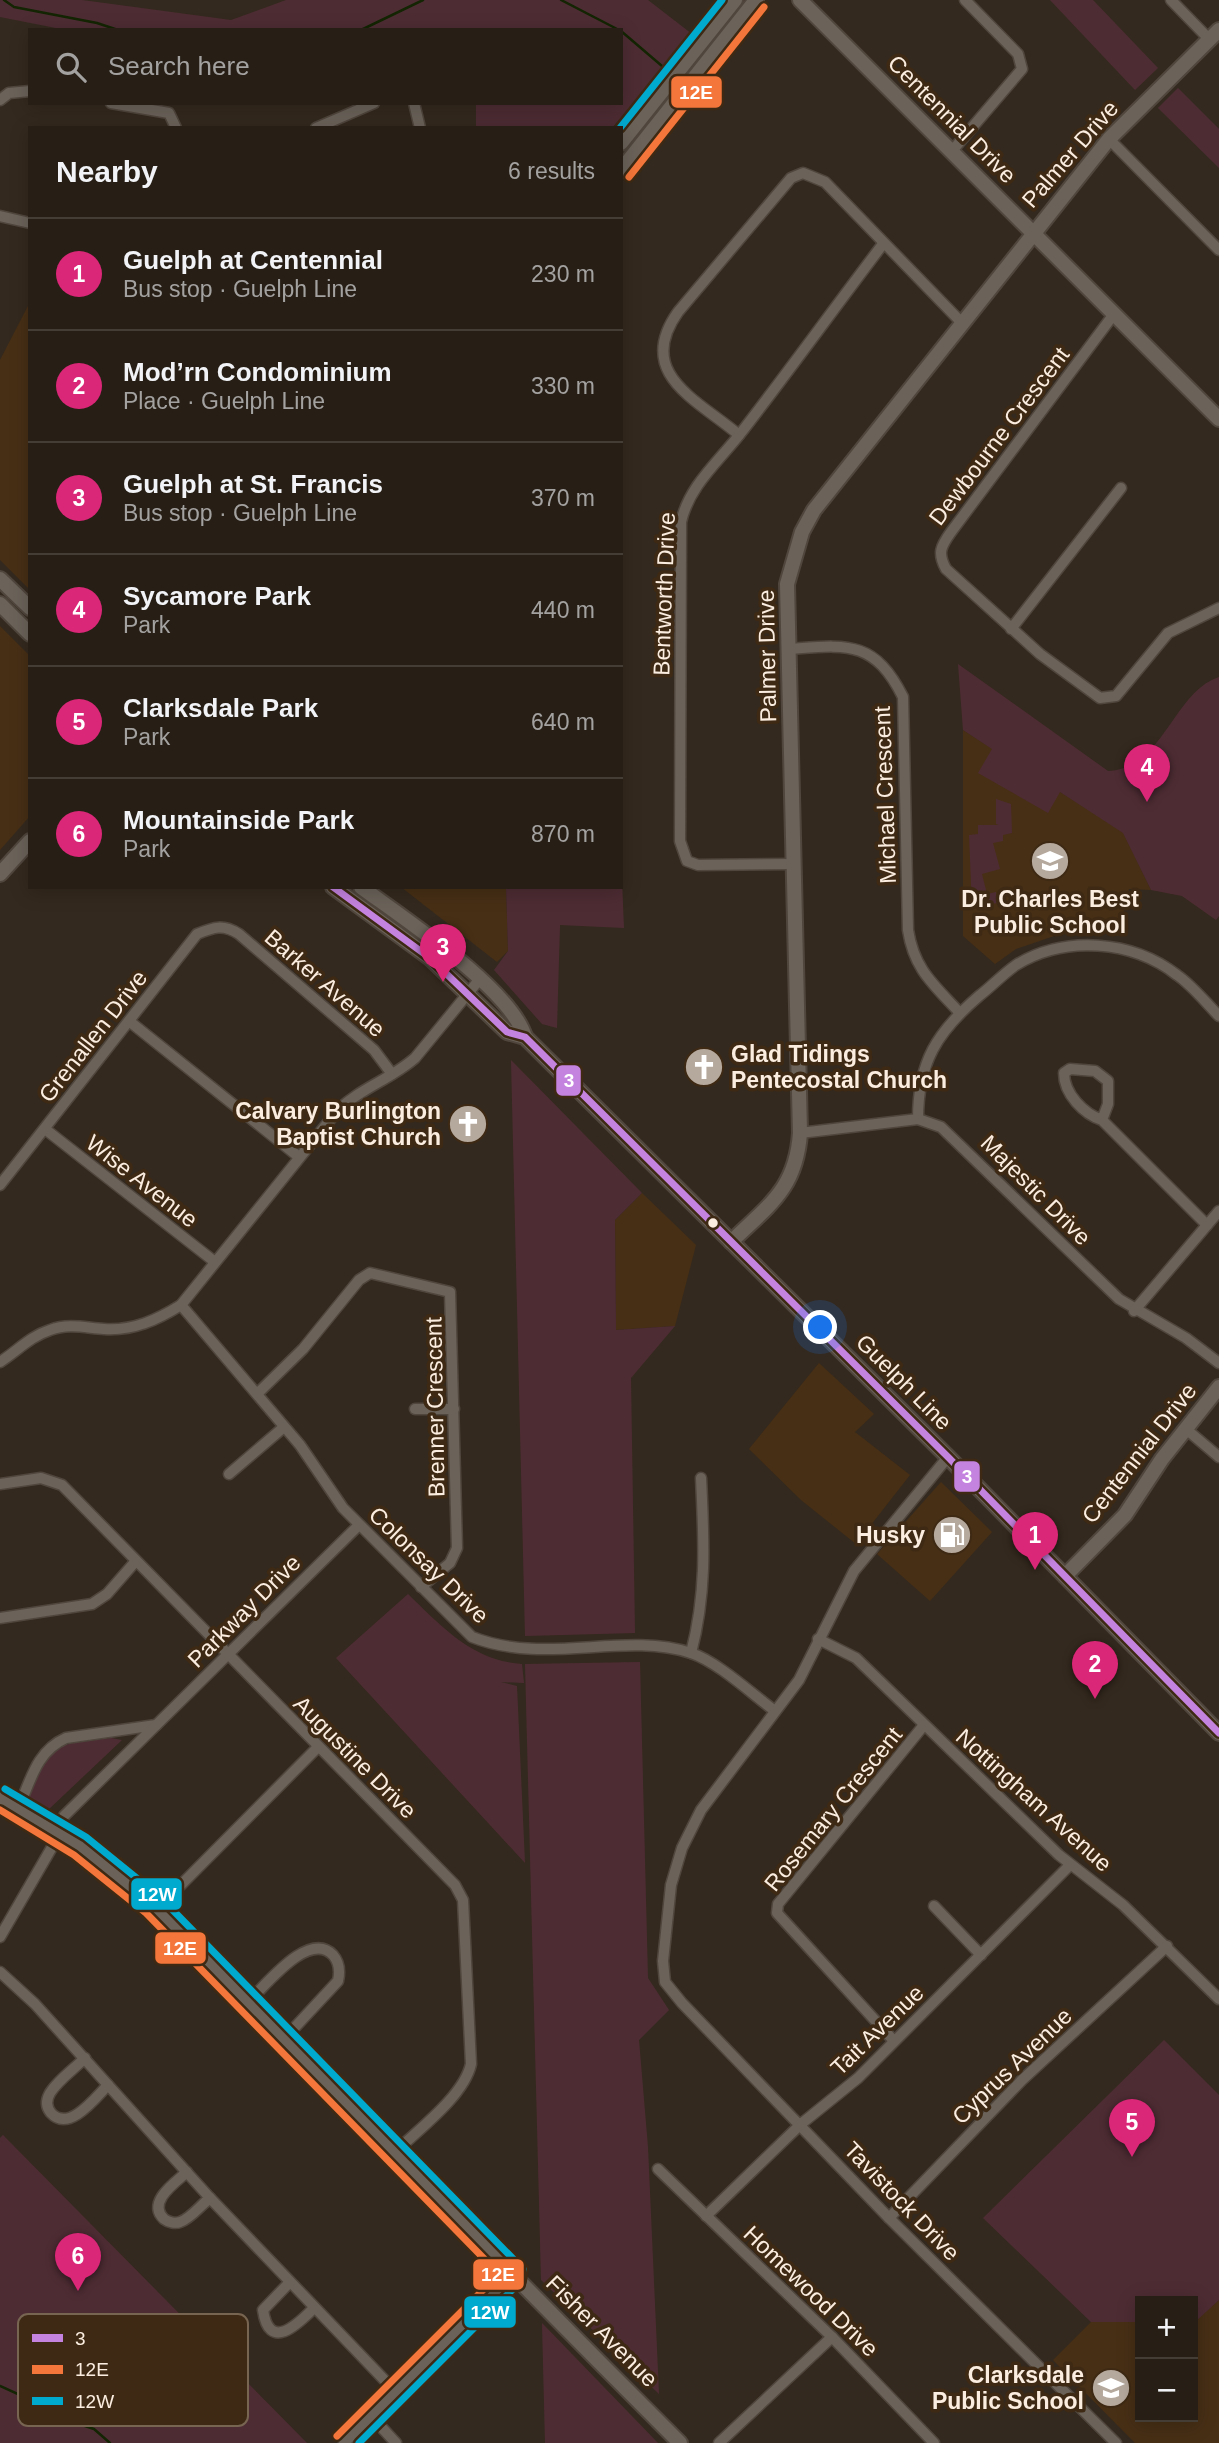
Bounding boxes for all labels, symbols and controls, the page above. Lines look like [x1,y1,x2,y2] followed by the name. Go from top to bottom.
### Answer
[28,28,623,105] search box
[52,48,90,86] icon: search
[883,50,1021,188] street label: Centennial Drive
[108,51,250,81] text: Search here
[670,75,723,109] line badge: 12E
[679,82,713,103] text: 12E
[1017,95,1123,213] street label: Palmer Drive
[56,155,158,188] text: Nearby
[508,158,595,184] text: 6 results
[123,245,383,275] text: Guelph at Centennial
[73,261,85,287] text: 1
[531,261,595,287] text: 230 m
[123,276,357,302] text: Bus stop · Guelph Line
[924,341,1075,530] street label: Dewbourne Crescent
[123,357,392,387] text: Mod’rn Condominium
[73,373,85,399] text: 2
[531,373,595,399] text: 330 m
[123,388,325,414] text: Place · Guelph Line
[123,469,383,499] text: Guelph at St. Francis
[73,485,85,511] text: 3
[531,485,595,511] text: 370 m
[123,500,357,526] text: Bus stop · Guelph Line
[648,512,680,676] street label: Bentworth Drive
[123,581,311,611] text: Sycamore Park
[753,589,781,723] street label: Palmer Drive
[73,597,85,623] text: 4
[531,597,595,623] text: 440 m
[123,612,170,638] text: Park
[123,693,318,723] text: Clarksdale Park
[869,705,901,884] street label: Michael Crescent
[73,709,85,735] text: 5
[531,709,595,735] text: 640 m
[123,724,170,750] text: Park
[1124,744,1170,802] pin: 4
[123,805,354,835] text: Mountainside Park
[73,821,85,847] text: 6
[531,821,595,847] text: 870 m
[123,836,170,862] text: Park
[1029,840,1071,882] school or university icon: Dr. Charles Best Public School
[961,886,1139,938] place label: Dr. Charles Best Public School
[260,924,390,1042] street label: Barker Avenue
[420,924,466,982] pin: 3
[34,965,152,1107] street label: Grenallen Drive
[731,1041,947,1093] place label: Glad Tidings Pentecostal Church
[683,1046,725,1088] church icon: Glad Tidings Pentecostal Church
[555,1064,582,1097] line badge: 3
[564,1070,574,1091] text: 3
[235,1098,441,1150] place label: Calvary Burlington Baptist Church
[447,1103,489,1145] church icon: Calvary Burlington Baptist Church
[81,1130,203,1232] street label: Wise Avenue
[976,1130,1096,1250] street label: Majestic Drive
[706,1216,720,1230] unlabelled marker
[803,1310,837,1344] your location
[420,1316,450,1497] street label: Brenner Crescent
[851,1329,957,1435] street label: Guelph Line
[1076,1378,1202,1528] street label: Centennial Drive
[953,1460,981,1493] line badge: 3
[962,1466,972,1487] text: 3
[364,1501,494,1629] street label: Colonsay Drive
[1012,1512,1058,1570] pin: 1
[931,1514,973,1556] fuel station icon: Husky
[856,1522,925,1548] place label: Husky
[182,1549,306,1673] street label: Parkway Drive
[1072,1641,1118,1699] pin: 2
[288,1690,422,1824] street label: Augustine Drive
[759,1721,907,1896] street label: Rosemary Crescent
[951,1723,1117,1877] street label: Nottingham Avenue
[130,1877,183,1911] line badge: 12W
[137,1884,177,1905] text: 12W
[154,1931,207,1965] line badge: 12E
[163,1938,197,1959] text: 12E
[825,1979,929,2081] street label: Tait Avenue
[947,2003,1077,2129] street label: Cyprus Avenue
[1109,2099,1155,2157] pin: 5
[839,2136,965,2266] street label: Tavistock Drive
[739,2220,883,2362] street label: Homewood Drive
[55,2233,101,2291] pin: 6
[472,2258,525,2291] line badge: 12E
[481,2264,515,2285] text: 12E
[541,2270,663,2392] street label: Fisher Avenue
[463,2295,517,2329] line badge: 12W
[1135,2296,1198,2422] map controls
[1135,2296,1198,2359] button: +
[470,2302,510,2323] text: 12W
[18,2314,248,2426] legend
[75,2328,86,2349] text: 3
[75,2359,109,2380] text: 12E
[1135,2359,1198,2422] button: −
[932,2362,1084,2414] place label: Clarksdale Public School
[1090,2367,1132,2409] school or university icon: Clarksdale Public School
[75,2391,114,2412] text: 12W

